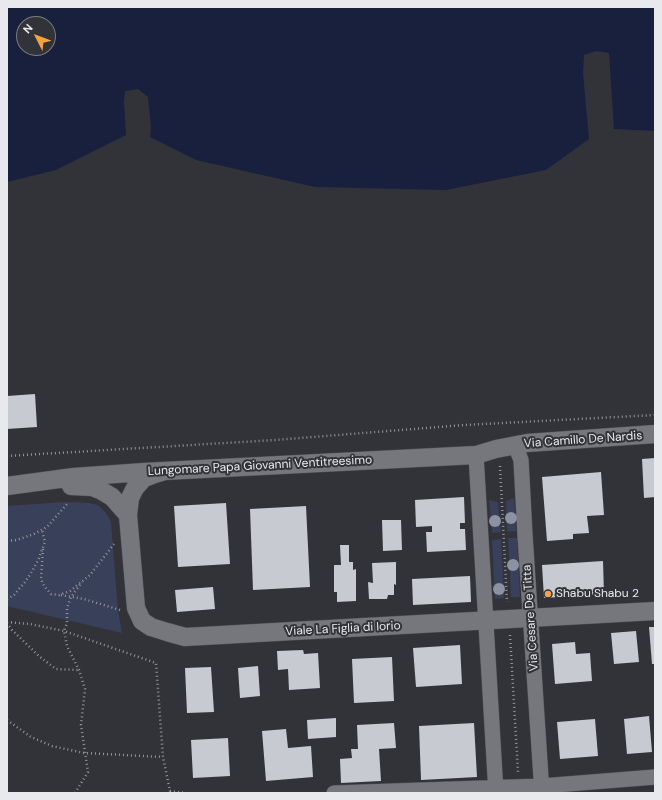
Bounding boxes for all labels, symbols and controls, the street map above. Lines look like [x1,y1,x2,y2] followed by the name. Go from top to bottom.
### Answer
[16,16,56,56] north arrow
[20,21,36,36] text: N
[523,429,643,451] street label: Via Camillo De Nardis
[148,453,372,479] street label: Lungomare Papa Giovanni Ventitreesimo
[520,564,542,672] street label: Via Cesare De Titta
[556,587,639,601] place label: Shabu Shabu 2
[543,589,553,599] marker: Shabu Shabu 2
[285,619,401,639] street label: Viale La Figlia di Iorio

